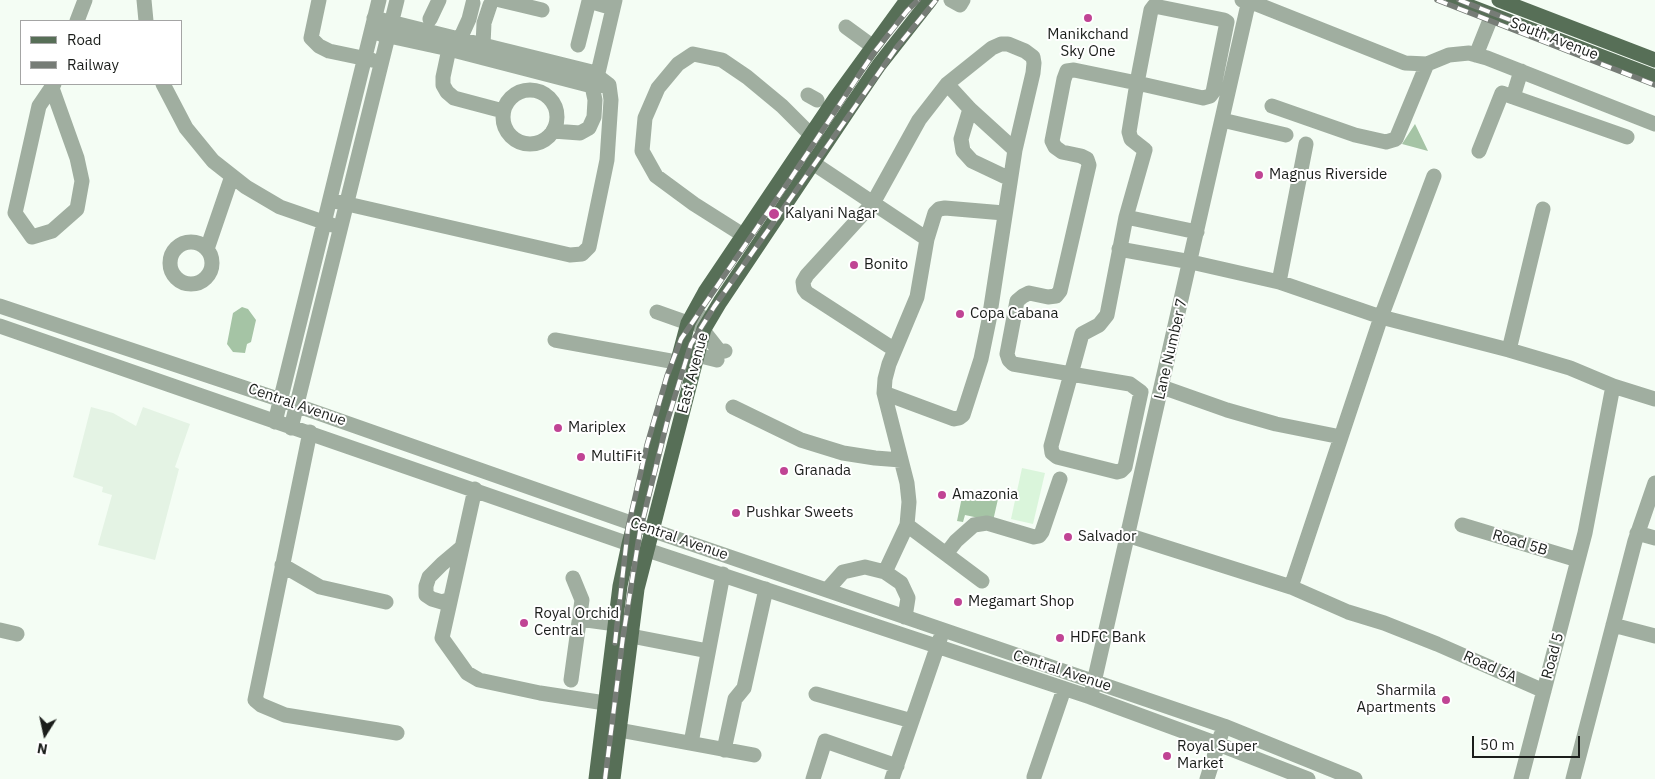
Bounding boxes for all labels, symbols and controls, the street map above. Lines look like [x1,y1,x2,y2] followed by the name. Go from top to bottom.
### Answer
[1082,12,1094,24] marker: Manikchand Sky One
[1507,14,1601,64] street label: South Avenue
[20,20,182,85] legend
[1047,26,1129,61] place label: Manikchand Sky One
[67,30,102,49] text: Road
[67,55,119,74] text: Railway
[1269,166,1387,184] place label: Magnus Riverside
[1253,169,1265,181] marker: Magnus Riverside
[785,205,877,223] place label: Kalyani Nagar
[767,207,781,221] marker: Kalyani Nagar
[864,256,908,274] place label: Bonito
[848,259,860,271] marker: Bonito
[1151,297,1191,401] street label: Lane Number 7
[970,305,1059,323] place label: Copa Cabana
[954,308,966,320] marker: Copa Cabana
[674,331,712,415] street label: East Avenue
[246,380,348,430] street label: Central Avenue
[568,419,626,437] place label: Mariplex
[552,422,564,434] marker: Mariplex
[591,448,642,466] place label: MultiFit
[575,451,587,463] marker: MultiFit
[794,462,851,480] place label: Granada
[778,465,790,477] marker: Granada
[952,486,1018,504] place label: Amazonia
[936,489,948,501] marker: Amazonia
[746,504,854,522] place label: Pushkar Sweets
[730,507,742,519] marker: Pushkar Sweets
[628,514,730,564] street label: Central Avenue
[1490,526,1550,560] street label: Road 5B
[1078,528,1137,546] place label: Salvador
[1062,531,1074,543] marker: Salvador
[968,593,1074,611] place label: Megamart Shop
[952,596,964,608] marker: Megamart Shop
[534,605,619,640] place label: Royal Orchid Central
[518,617,530,629] marker: Royal Orchid Central
[1070,629,1146,647] place label: HDFC Bank
[1538,631,1568,681] street label: Road 5
[1054,632,1066,644] marker: HDFC Bank
[1010,647,1114,695] street label: Central Avenue
[1460,647,1520,687] street label: Road 5A
[1356,682,1436,717] place label: Sharmila Apartments
[1440,694,1452,706] marker: Sharmila Apartments
[20,709,70,759] north arrow
[1475,726,1582,758] scale bar
[1480,735,1515,754] text: 50 m
[1177,738,1257,773] place label: Royal Super Market
[36,739,49,759] text: N
[1161,750,1173,762] marker: Royal Super Market

